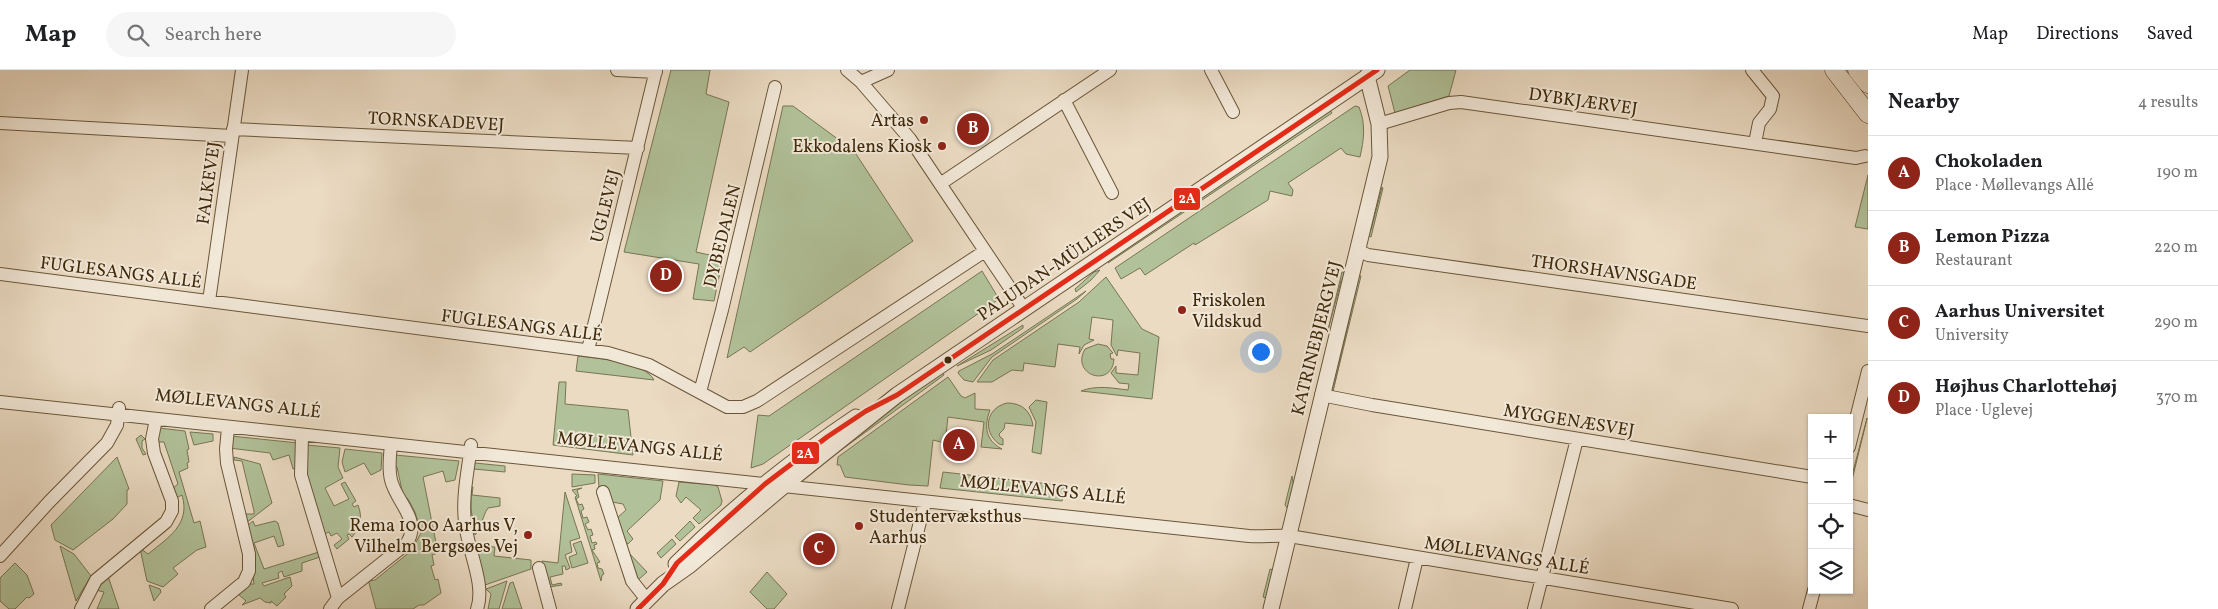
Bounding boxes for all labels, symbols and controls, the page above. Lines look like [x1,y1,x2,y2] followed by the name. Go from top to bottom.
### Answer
[106,12,456,57] search box
[25,18,76,52] text: Map
[124,21,152,49] icon: search
[164,22,262,48] text: Search here
[1972,22,2008,47] text: Map
[2036,22,2119,47] text: Directions
[2147,22,2193,47] text: Saved
[1527,82,1639,123] street label: DYBKJÆRVEJ
[1888,88,1959,117] text: Nearby
[2138,92,2198,114] text: 4 results
[367,106,505,139] street label: TORNSKADEVEJ
[871,109,914,134] place label: Artas
[957,110,989,148] pin: B
[918,114,930,126] marker: Artas
[792,135,932,160] place label: Ekkodalens Kiosk
[191,140,228,226] street label: FALKEVEJ
[936,140,948,152] marker: Ekkodalens Kiosk
[1935,149,2043,175] text: Chokoladen
[1898,162,1910,184] text: A
[2156,162,2198,184] text: 190 m
[585,167,628,246] street label: UGLEVEJ
[1935,175,2094,197] text: Place · Møllevangs Allé
[699,182,748,291] street label: DYBEDALEN
[1173,187,1201,211] line badge: 2A
[1178,190,1196,209] text: 2A
[973,193,1157,328] street label: PALUDAN-MÜLLERS VEJ
[1935,224,2050,250] text: Lemon Pizza
[1899,237,1909,259] text: B
[2154,237,2198,259] text: 220 m
[1529,249,1699,298] street label: THORSHAVNSGADE
[1935,250,2013,272] text: Restaurant
[39,251,203,296] street label: FUGLESANGS ALLÉ
[650,257,682,295] pin: D
[1286,258,1349,418] street label: KATRINEBJERGVEJ
[1192,289,1266,335] place label: Friskolen Vildskud
[1935,299,2105,325] text: Aarhus Universitet
[440,304,604,349] street label: FUGLESANGS ALLÉ
[1176,304,1188,316] marker: Friskolen Vildskud
[1899,312,1909,334] text: C
[2154,312,2198,334] text: 290 m
[1935,325,2009,347] text: University
[1248,339,1274,365] your location
[943,355,953,365] unlabelled marker
[1935,374,2117,400] text: Højhus Charlottehøj
[154,383,322,426] street label: MØLLEVANGS ALLÉ
[1898,387,1910,409] text: D
[2156,387,2198,409] text: 370 m
[1502,399,1636,444] street label: MYGGENÆSVEJ
[1935,400,2033,422] text: Place · Uglevej
[1808,414,1853,594] map controls
[1808,414,1853,459] button: +
[556,426,724,469] street label: MØLLEVANGS ALLÉ
[943,426,975,464] pin: A
[791,441,820,465] line badge: 2A
[796,445,814,464] text: 2A
[1808,459,1853,504] button: −
[959,469,1127,512] street label: MØLLEVANGS ALLÉ
[1808,504,1853,549] button: locate
[869,505,1022,551] place label: Studentervæksthus Aarhus
[350,514,518,560] place label: Rema 1000 Aarhus V, Vilhelm Bergsøes Vej
[853,520,865,532] marker: Studentervæksthus Aarhus
[522,529,534,541] marker: Rema 1000 Aarhus V, Vilhelm Bergsøes Vej
[803,530,835,568] pin: C
[1422,531,1591,582] street label: MØLLEVANGS ALLÉ
[1808,549,1853,594] button: layers

